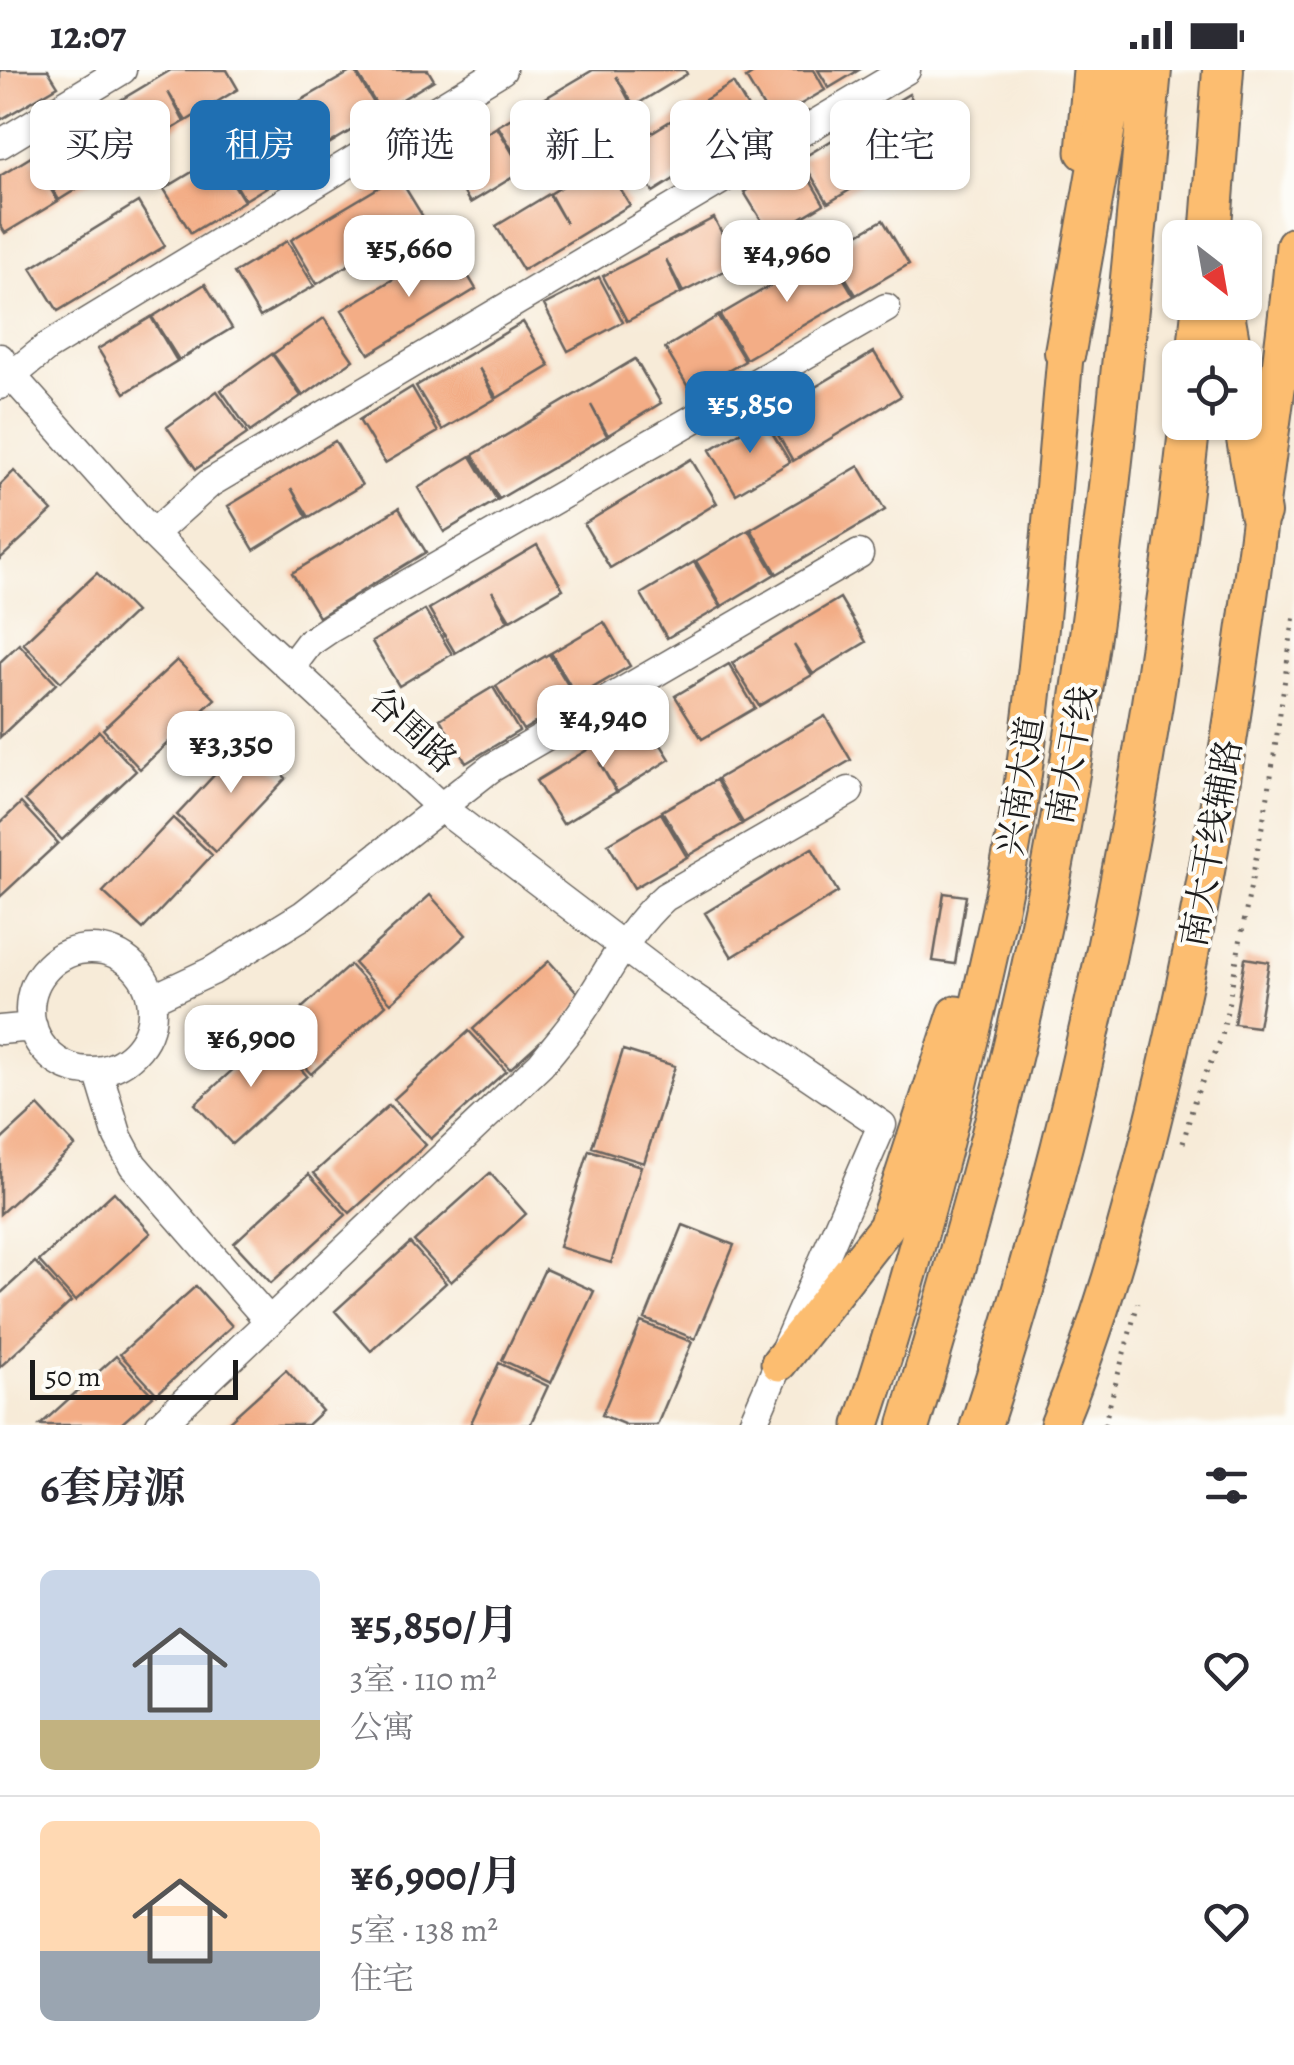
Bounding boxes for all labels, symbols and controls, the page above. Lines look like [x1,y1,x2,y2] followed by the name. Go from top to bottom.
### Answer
[50,9,126,61] text: 12:07
[30,100,170,190] chip: 买房
[190,100,330,190] chip: 租房
[350,100,490,190] chip: 筛选
[510,100,650,190] chip: 新上
[670,100,810,190] chip: 公寓
[830,100,970,190] chip: 住宅
[328,215,490,300] pin: ¥5,660
[706,220,868,305] pin: ¥4,960
[1162,220,1262,320] north arrow
[1162,220,1262,440] map controls
[366,225,452,269] text: ¥5,660
[743,230,831,274] text: ¥4,960
[1162,340,1262,440] button: locate
[669,371,831,456] pin: ¥5,850
[707,381,793,425] text: ¥5,850
[358,677,468,783] street label: 谷围路
[1035,682,1107,828] street label: 南大干线
[522,685,684,770] pin: ¥4,940
[559,695,647,739] text: ¥4,940
[150,711,312,796] pin: ¥3,350
[985,713,1055,859] street label: 兴南大道
[189,721,273,765] text: ¥3,350
[1169,735,1253,951] street label: 南大干线辅路
[170,1005,332,1090] pin: ¥6,900
[207,1015,295,1059] text: ¥6,900
[30,1355,238,1400] scale bar
[45,1358,101,1396] text: 50 m
[1199,1458,1254,1513] icon: filters
[40,1459,186,1516] text: 6套房源
[350,1596,518,1653] text: ¥5,850/月
[120,1610,240,1730] icon: home
[1199,1643,1254,1698] icon: heart
[350,1657,497,1701] text: 3室 · 110 m²
[350,1705,414,1749] text: 公寓
[350,1847,523,1904] text: ¥6,900/月
[120,1861,240,1981] icon: home
[1199,1894,1254,1949] icon: heart
[350,1908,498,1952] text: 5室 · 138 m²
[350,1956,414,2000] text: 住宅

